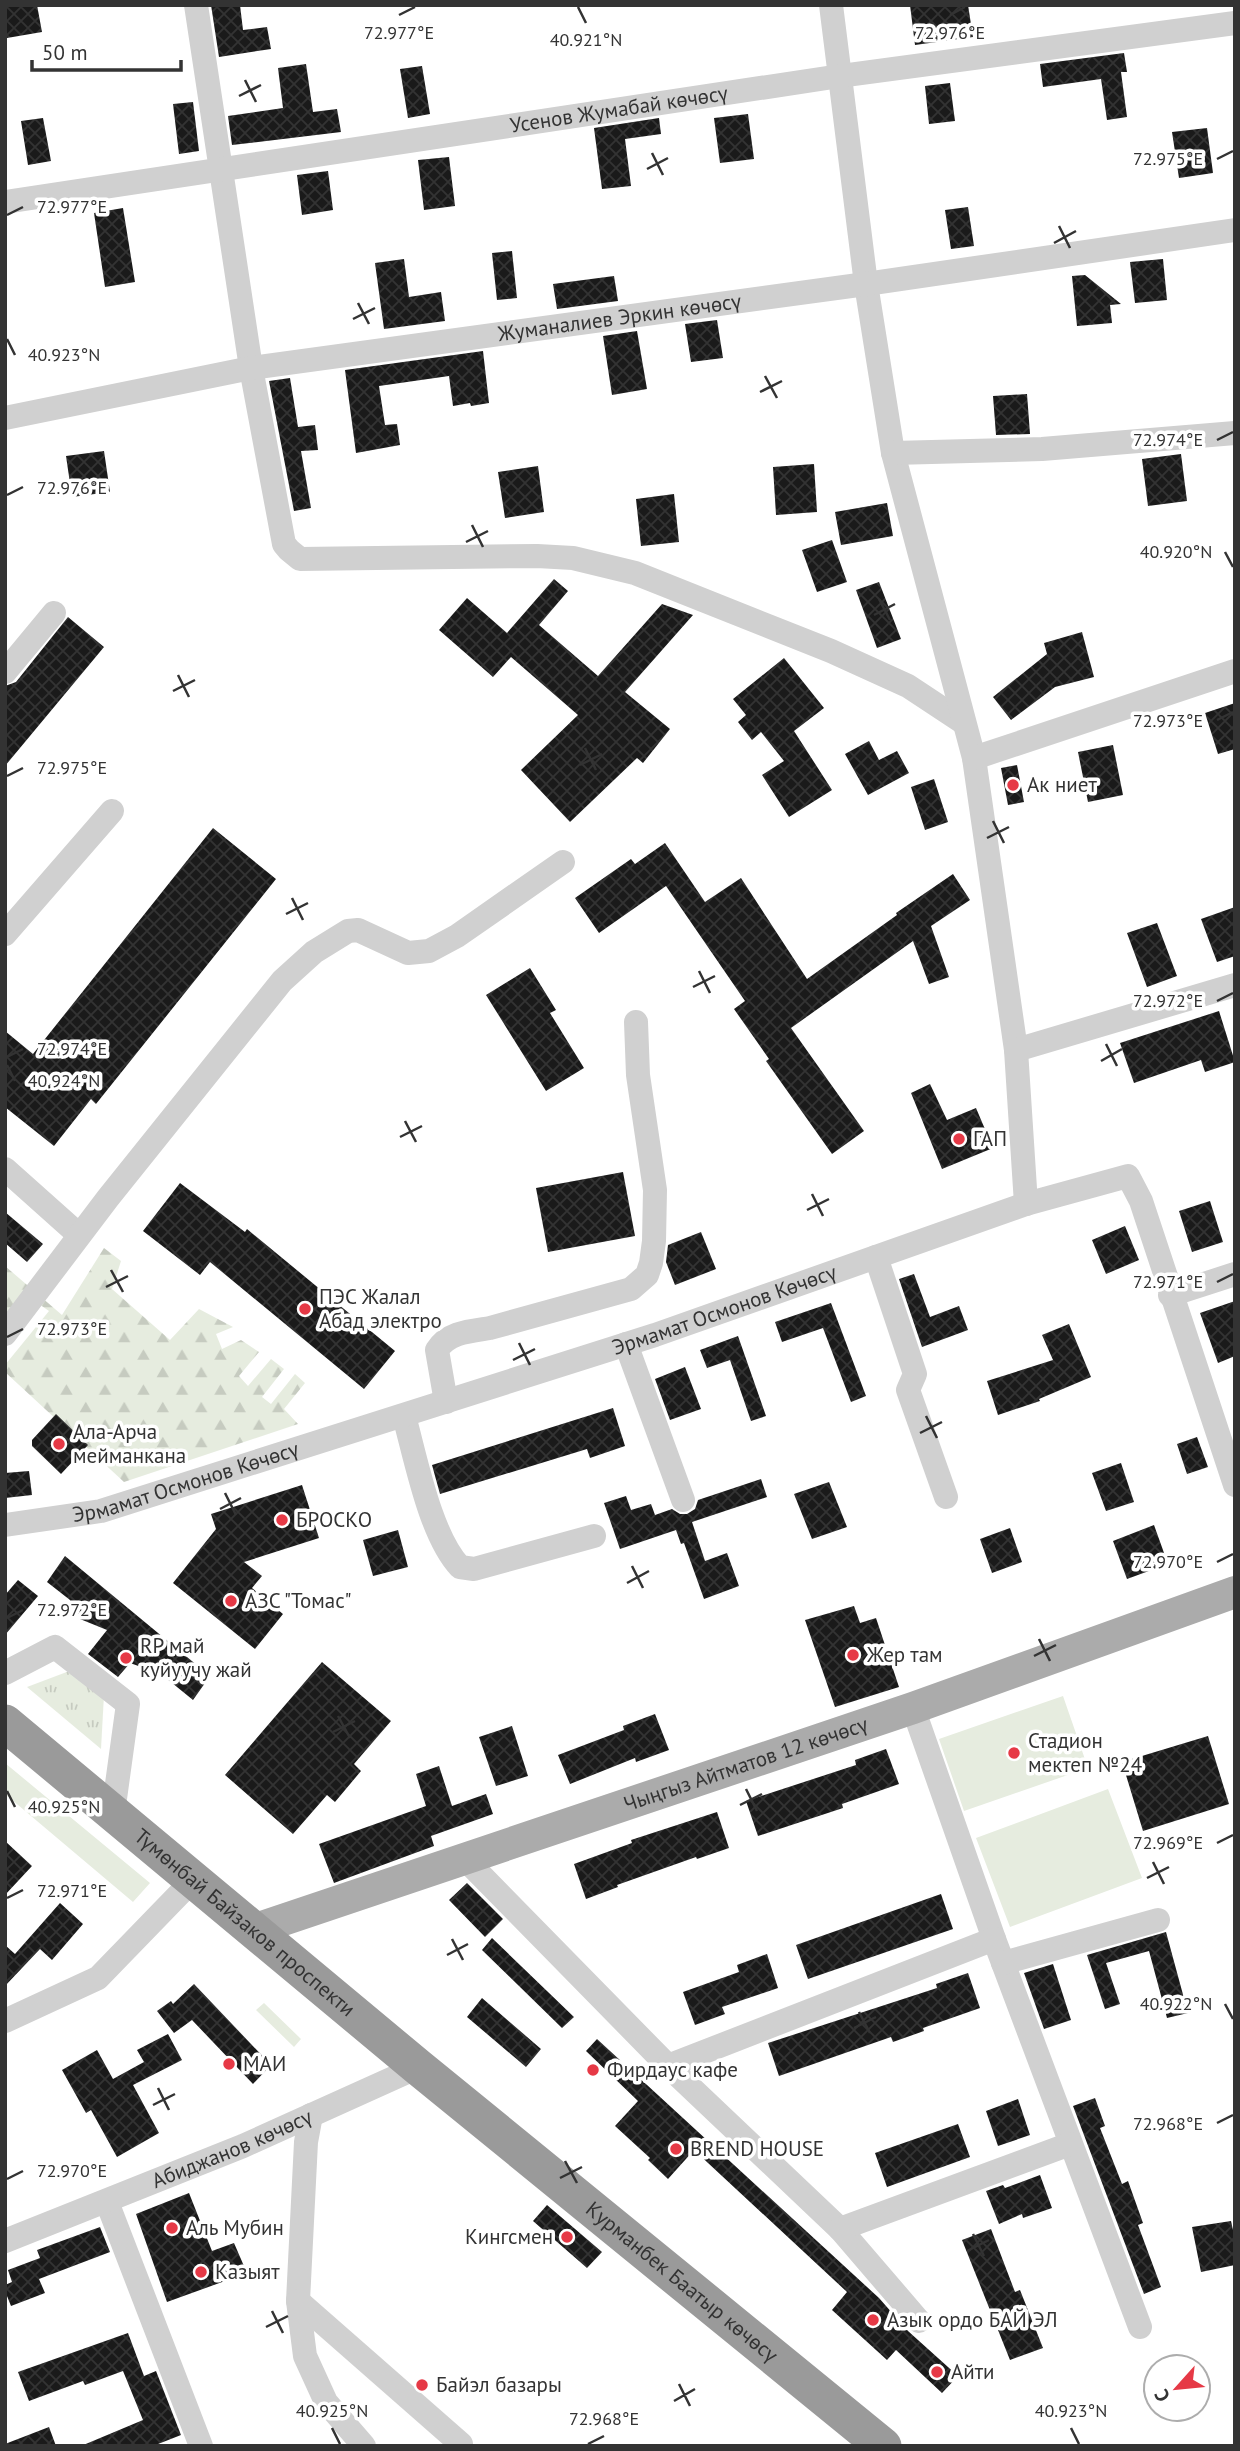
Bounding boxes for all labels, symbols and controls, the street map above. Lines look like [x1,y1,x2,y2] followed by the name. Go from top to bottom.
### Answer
[364,21,434,44] text: 72.977°E
[915,21,985,44] text: 72.976°E
[32,28,180,72] scale bar
[550,28,622,51] text: 40.921°N
[42,39,88,66] text: 50 m
[508,79,730,139] street label: Усенов Жумабай көчөсү
[1133,147,1203,170] text: 72.975°E
[37,195,107,218] text: 72.977°E
[495,287,743,347] street label: Жуманалиев Эркин көчөсү
[28,343,100,366] text: 40.923°N
[1133,428,1203,451] text: 72.974°E
[37,476,107,499] text: 72.976°E
[1140,540,1212,563] text: 40.920°N
[1133,709,1203,732] text: 72.973°E
[37,756,107,779] text: 72.975°E
[1027,771,1097,798] place label: Ак ниет
[1005,777,1021,793] marker: Ак ниет
[1133,989,1203,1012] text: 72.972°E
[37,1037,107,1060] text: 72.974°E
[28,1069,100,1092] text: 40.924°N
[973,1125,1007,1152] place label: ГАП
[951,1131,967,1147] marker: ГАП
[609,1258,840,1361] street label: Эрмамат Осмонов Көчөсү
[1133,1270,1203,1293] text: 72.971°E
[319,1283,442,1334] place label: ПЭС Жалал Абад электро
[297,1301,313,1317] marker: ПЭС Жалал Абад электро
[37,1317,107,1340] text: 72.973°E
[73,1418,186,1469] place label: Ала-Арча мейманкана
[70,1435,302,1528] street label: Эрмамат Осмонов Көчөсү
[51,1436,67,1452] marker: Ала-Арча мейманкана
[296,1506,372,1533] place label: БРОСКО
[274,1512,290,1528] marker: БРОСКО
[1133,1550,1203,1573] text: 72.970°E
[245,1587,352,1614] place label: АЗС "Томас"
[223,1593,239,1609] marker: АЗС "Томас"
[37,1598,107,1621] text: 72.972°E
[140,1632,252,1683] place label: RP май куйуучу жай
[866,1641,943,1668] place label: Жер там
[845,1647,861,1663] marker: Жер там
[118,1650,134,1666] marker: RP май куйуучу жай
[620,1710,871,1817] street label: Чыңгыз Айтматов 12 көчөсү
[1028,1727,1142,1778] place label: Стадион мектеп №24
[1006,1745,1022,1761] marker: Стадион мектеп №24
[28,1795,100,1818] text: 40.925°N
[129,1822,361,2022] street label: Түмөнбай Байзаков проспекти
[1133,1831,1203,1854] text: 72.969°E
[37,1879,107,1902] text: 72.971°E
[1140,1992,1212,2015] text: 40.922°N
[243,2050,286,2077] place label: МАИ
[221,2056,237,2072] marker: МАИ
[607,2056,738,2083] place label: Фирдаус кафе
[585,2062,601,2078] marker: Фирдаус кафе
[148,2103,316,2194] street label: Абиджанов көчөсү
[1133,2112,1203,2135] text: 72.968°E
[690,2135,824,2162] place label: BREND HOUSE
[668,2141,684,2157] marker: BREND HOUSE
[37,2159,107,2182] text: 72.970°E
[581,2195,784,2368] street label: Курманбек Баатыр көчөсү
[186,2214,284,2241] place label: Аль Мубин
[164,2220,180,2236] marker: Аль Мубин
[465,2223,553,2250] place label: Кингсмен
[559,2229,575,2245] marker: Кингсмен
[215,2258,280,2285] place label: Казыят
[193,2264,209,2280] marker: Казыят
[887,2306,1058,2333] place label: Азык ордо БАЙ ЭЛ
[865,2312,881,2328] marker: Азык ордо БАЙ ЭЛ
[1142,2353,1212,2423] north arrow
[951,2358,995,2385] place label: Айти
[929,2364,945,2380] marker: Айти
[436,2371,562,2398] place label: Байэл базары
[414,2377,430,2393] marker: Байэл базары
[1149,2385,1175,2406] text: С
[296,2399,368,2422] text: 40.925°N
[1035,2399,1107,2422] text: 40.923°N
[569,2407,639,2430] text: 72.968°E

